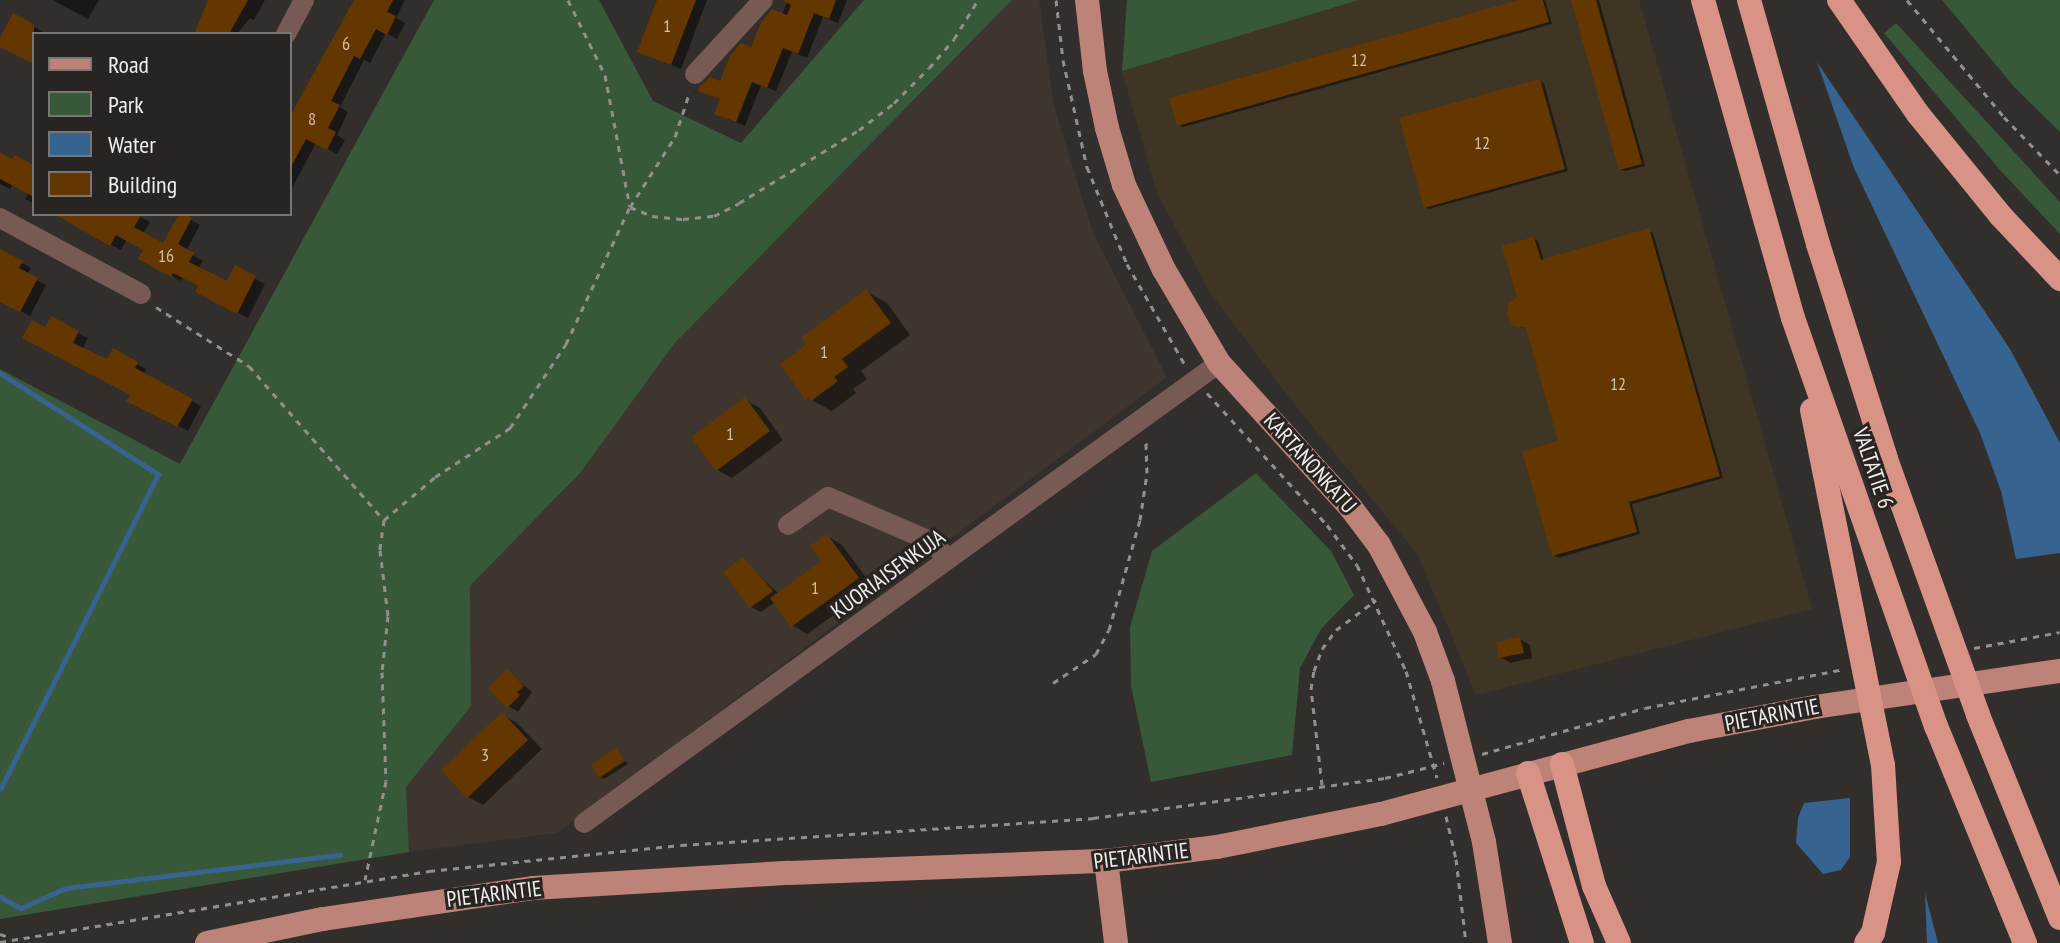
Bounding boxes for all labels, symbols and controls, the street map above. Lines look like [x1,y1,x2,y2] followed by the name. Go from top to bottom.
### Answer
[663,15,671,37] house number: 1
[32,32,292,216] legend
[342,33,350,55] house number: 6
[108,49,149,80] text: Road
[1351,49,1367,71] house number: 12
[108,89,144,120] text: Park
[308,108,316,130] house number: 8
[108,129,156,160] text: Water
[1474,132,1490,154] house number: 12
[108,169,177,200] text: Building
[158,245,174,267] house number: 16
[820,341,828,363] house number: 1
[1610,373,1626,395] house number: 12
[1258,407,1362,519] street label: KARTANONKATU
[726,423,734,445] house number: 1
[1847,424,1899,512] street label: VALTATIE 6
[826,524,950,624] street label: KUORIAISENKUJA
[811,577,819,599] house number: 1
[1723,693,1821,737] street label: PIETARINTIE
[481,744,489,766] house number: 3
[1092,837,1190,875] street label: PIETARINTIE
[445,875,543,913] street label: PIETARINTIE

